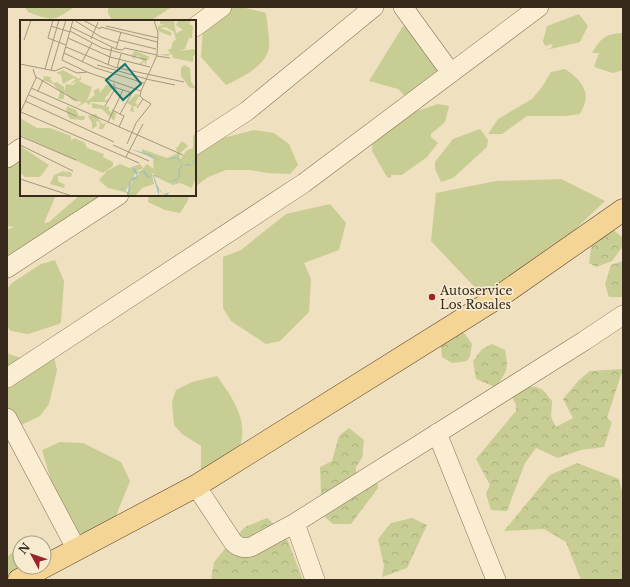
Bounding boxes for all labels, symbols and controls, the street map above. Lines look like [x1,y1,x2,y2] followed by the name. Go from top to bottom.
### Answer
[20,20,196,196] inset map
[439,283,512,312] place label: Autoservice Los Rosales
[427,292,437,302] marker: Autoservice Los Rosales
[12,535,52,575] north arrow
[16,540,33,557] text: N

